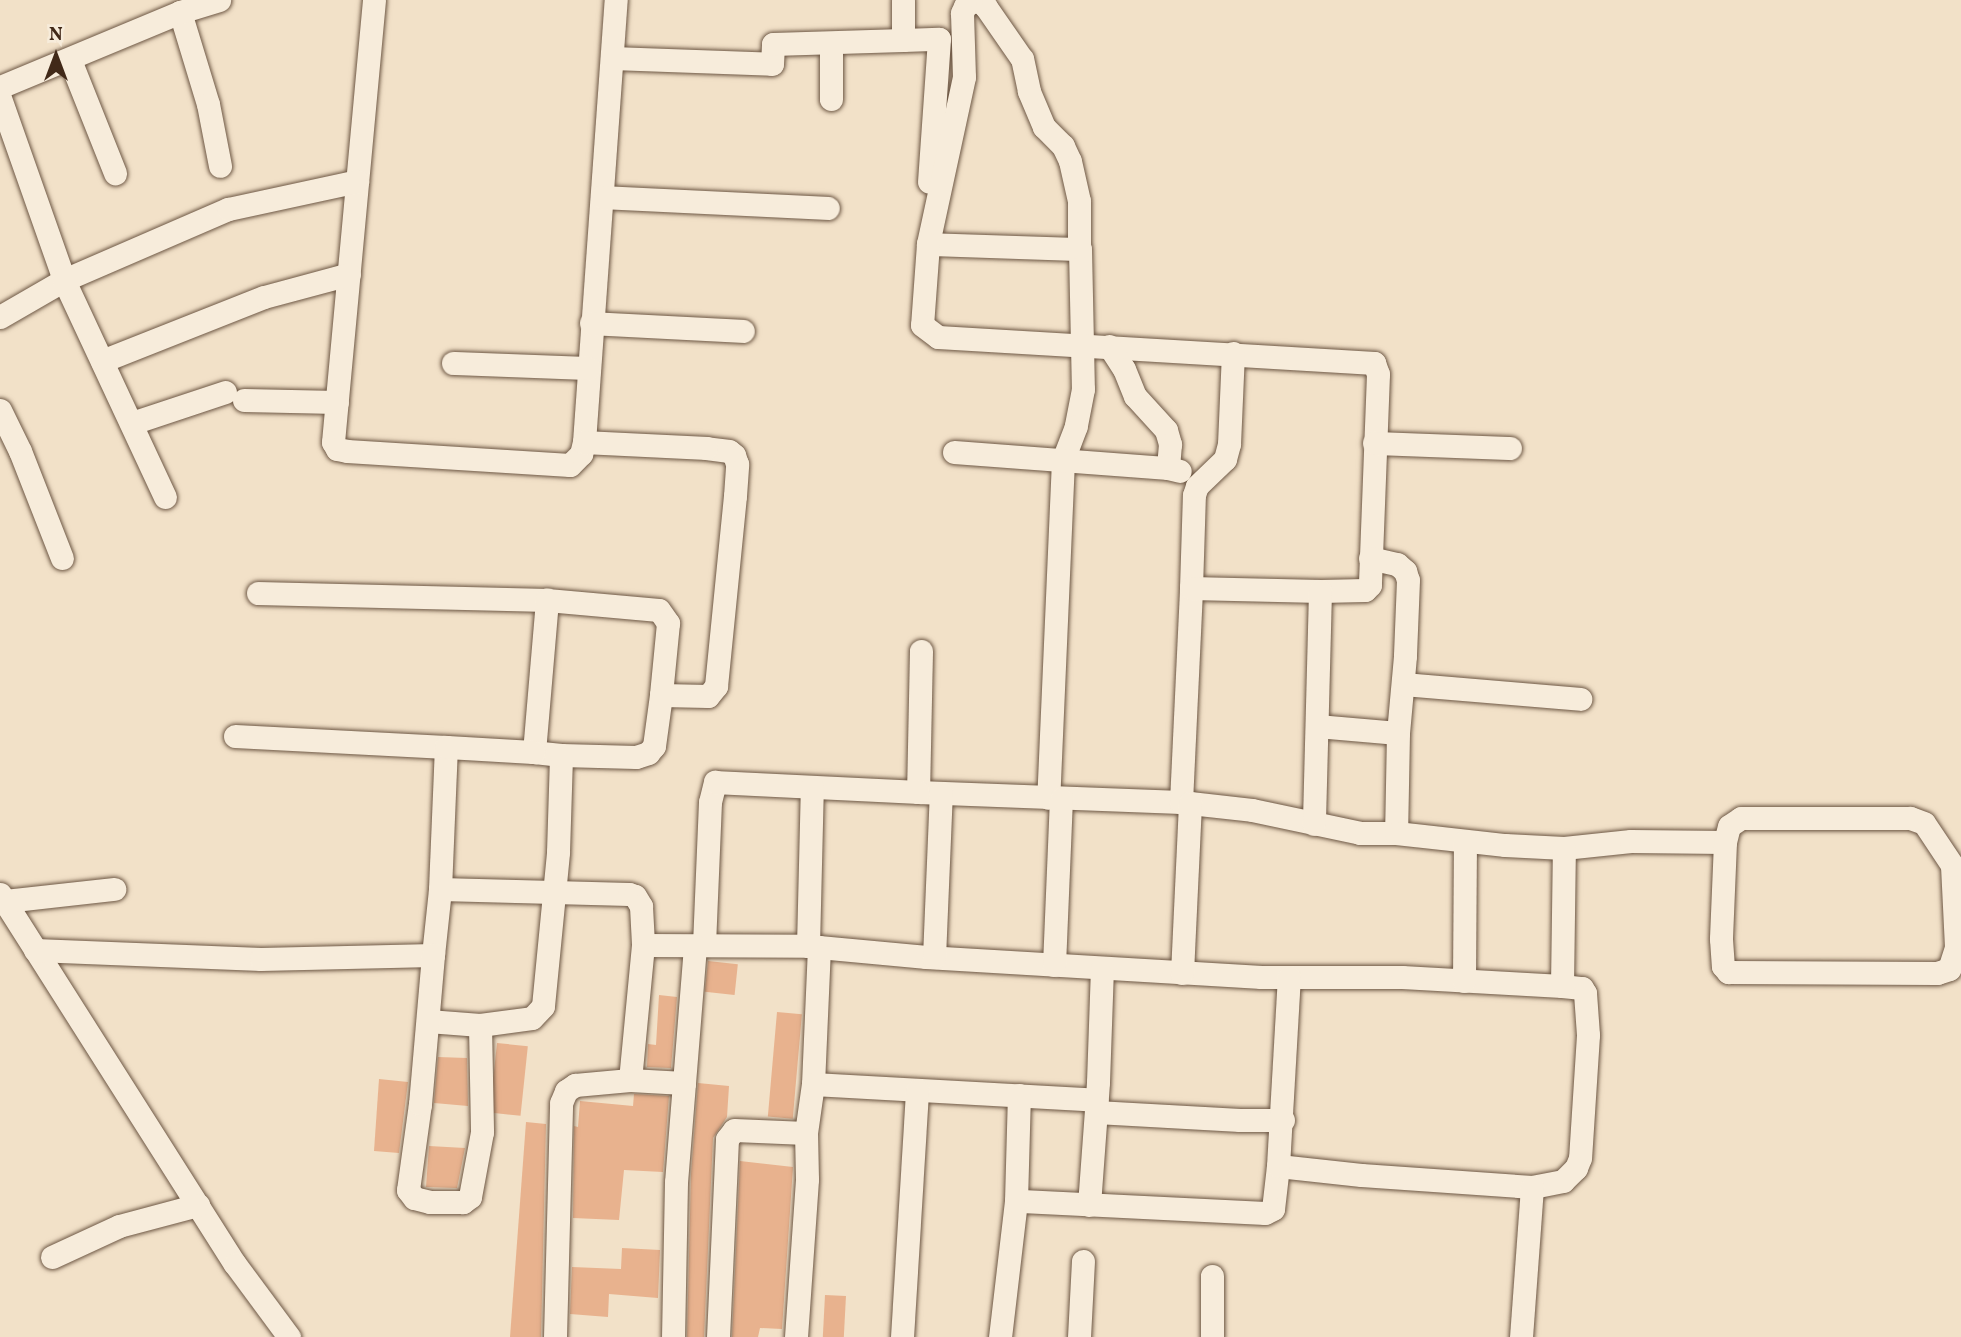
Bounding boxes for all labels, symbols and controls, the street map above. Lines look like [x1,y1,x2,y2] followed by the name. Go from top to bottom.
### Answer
[21,21,91,91] north arrow
[49,22,63,48] text: N

